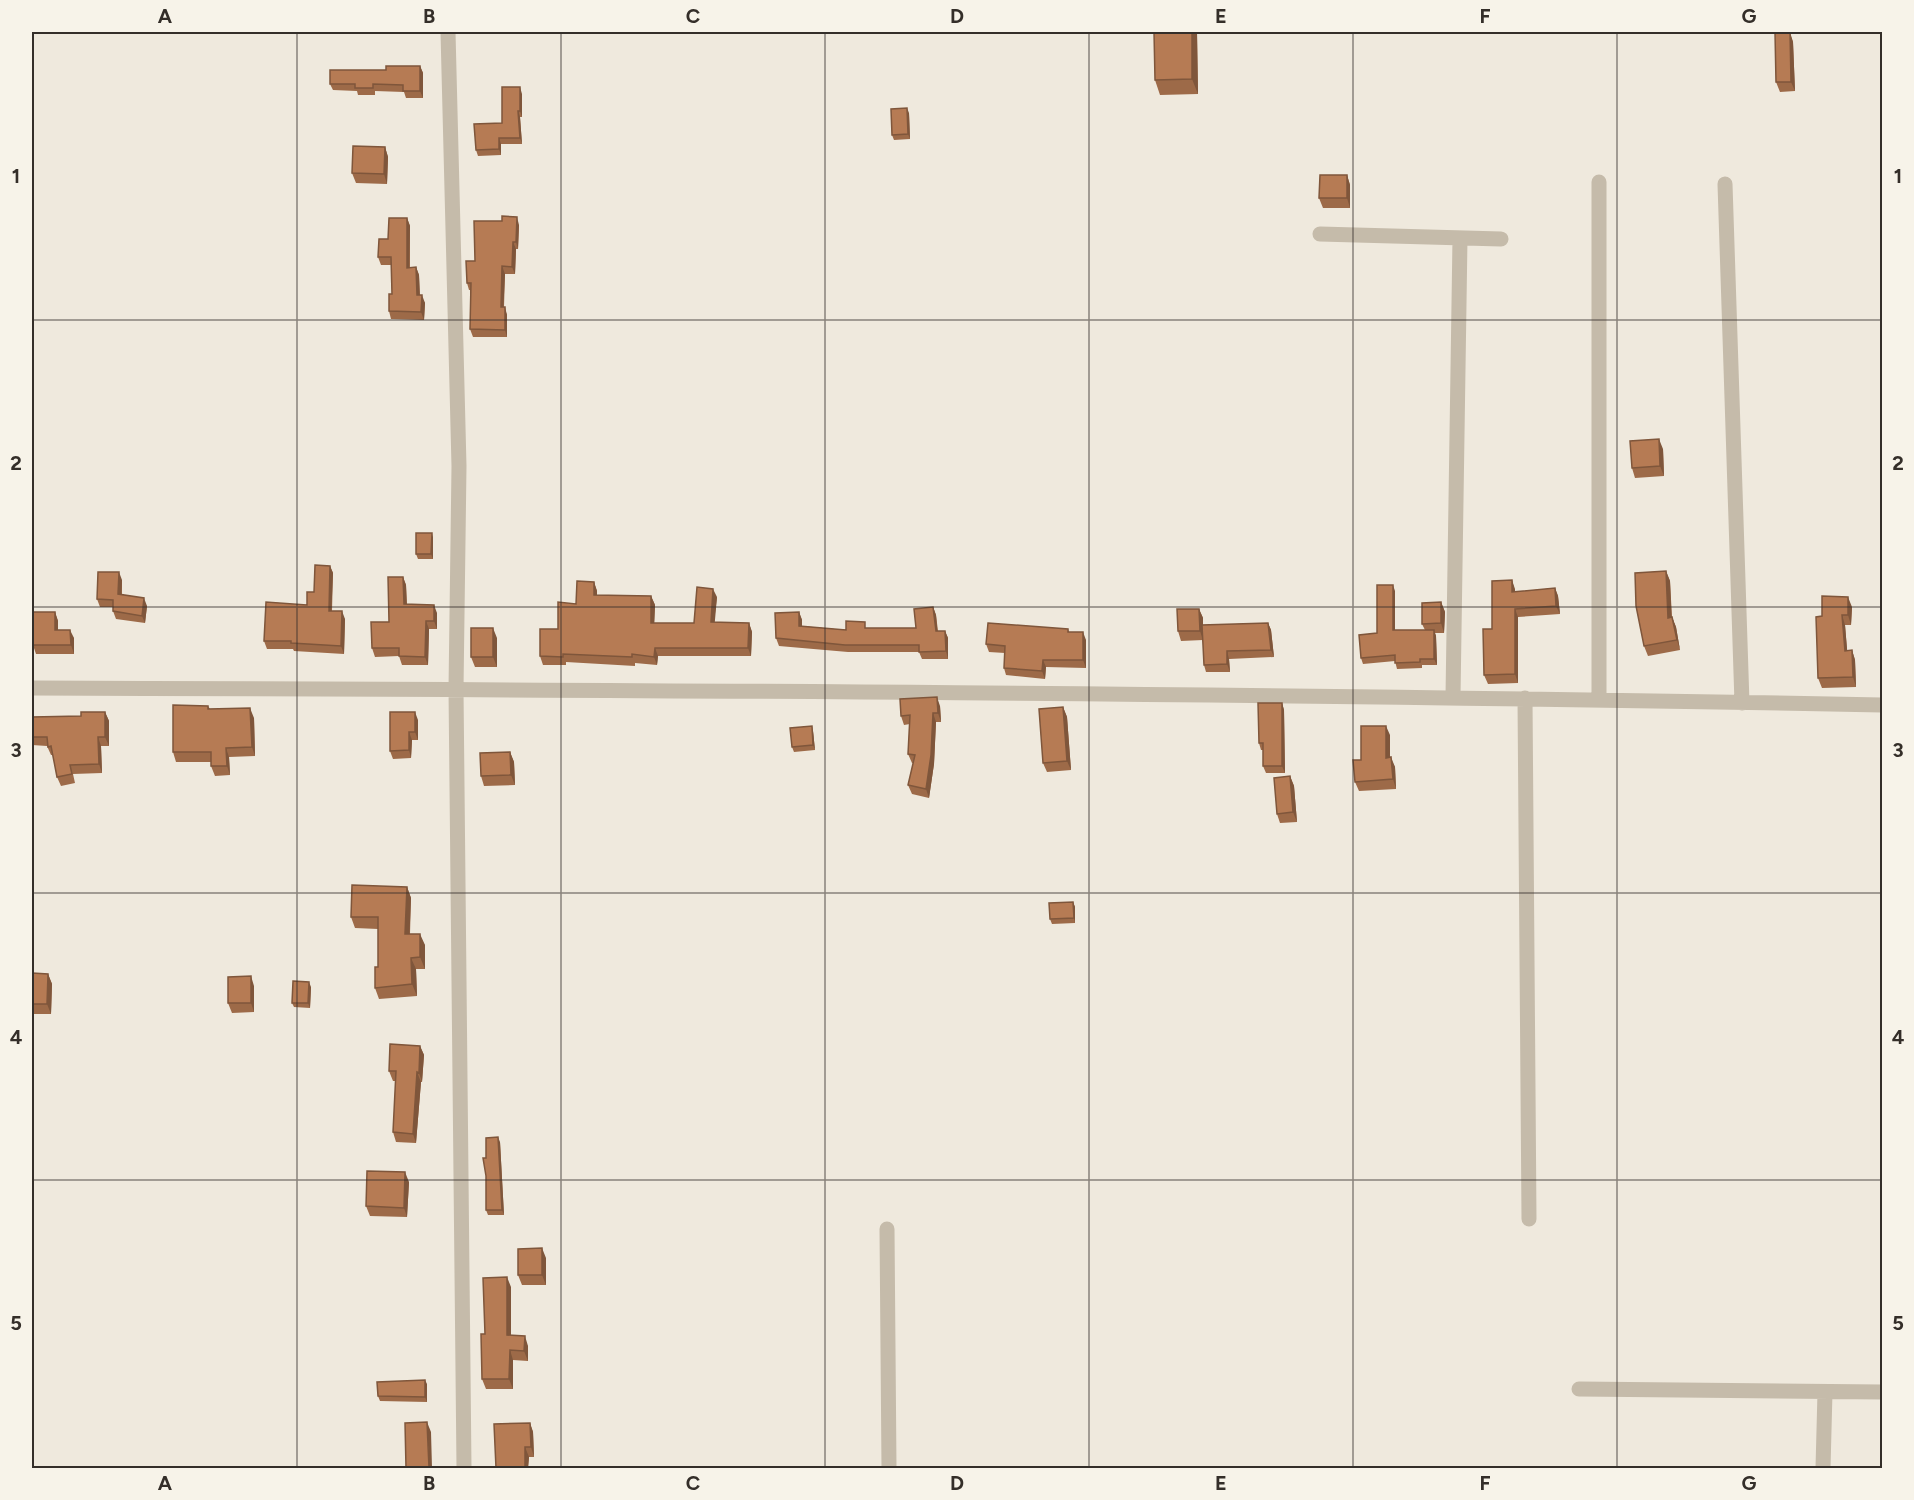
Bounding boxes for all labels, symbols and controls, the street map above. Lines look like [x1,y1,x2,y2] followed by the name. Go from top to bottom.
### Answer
[158,4,173,28] text: A
[423,4,435,28] text: B
[686,4,700,28] text: C
[950,4,964,28] text: D
[1215,4,1227,28] text: E
[1479,4,1491,28] text: F
[1742,4,1757,28] text: G
[12,164,20,188] text: 1
[1894,164,1902,188] text: 1
[10,451,22,475] text: 2
[1892,451,1904,475] text: 2
[10,738,22,762] text: 3
[1892,738,1904,762] text: 3
[10,1025,23,1049] text: 4
[1892,1025,1905,1049] text: 4
[10,1311,22,1335] text: 5
[1892,1311,1904,1335] text: 5
[158,1471,173,1495] text: A
[423,1471,435,1495] text: B
[686,1471,700,1495] text: C
[950,1471,964,1495] text: D
[1215,1471,1227,1495] text: E
[1479,1471,1491,1495] text: F
[1742,1471,1757,1495] text: G

